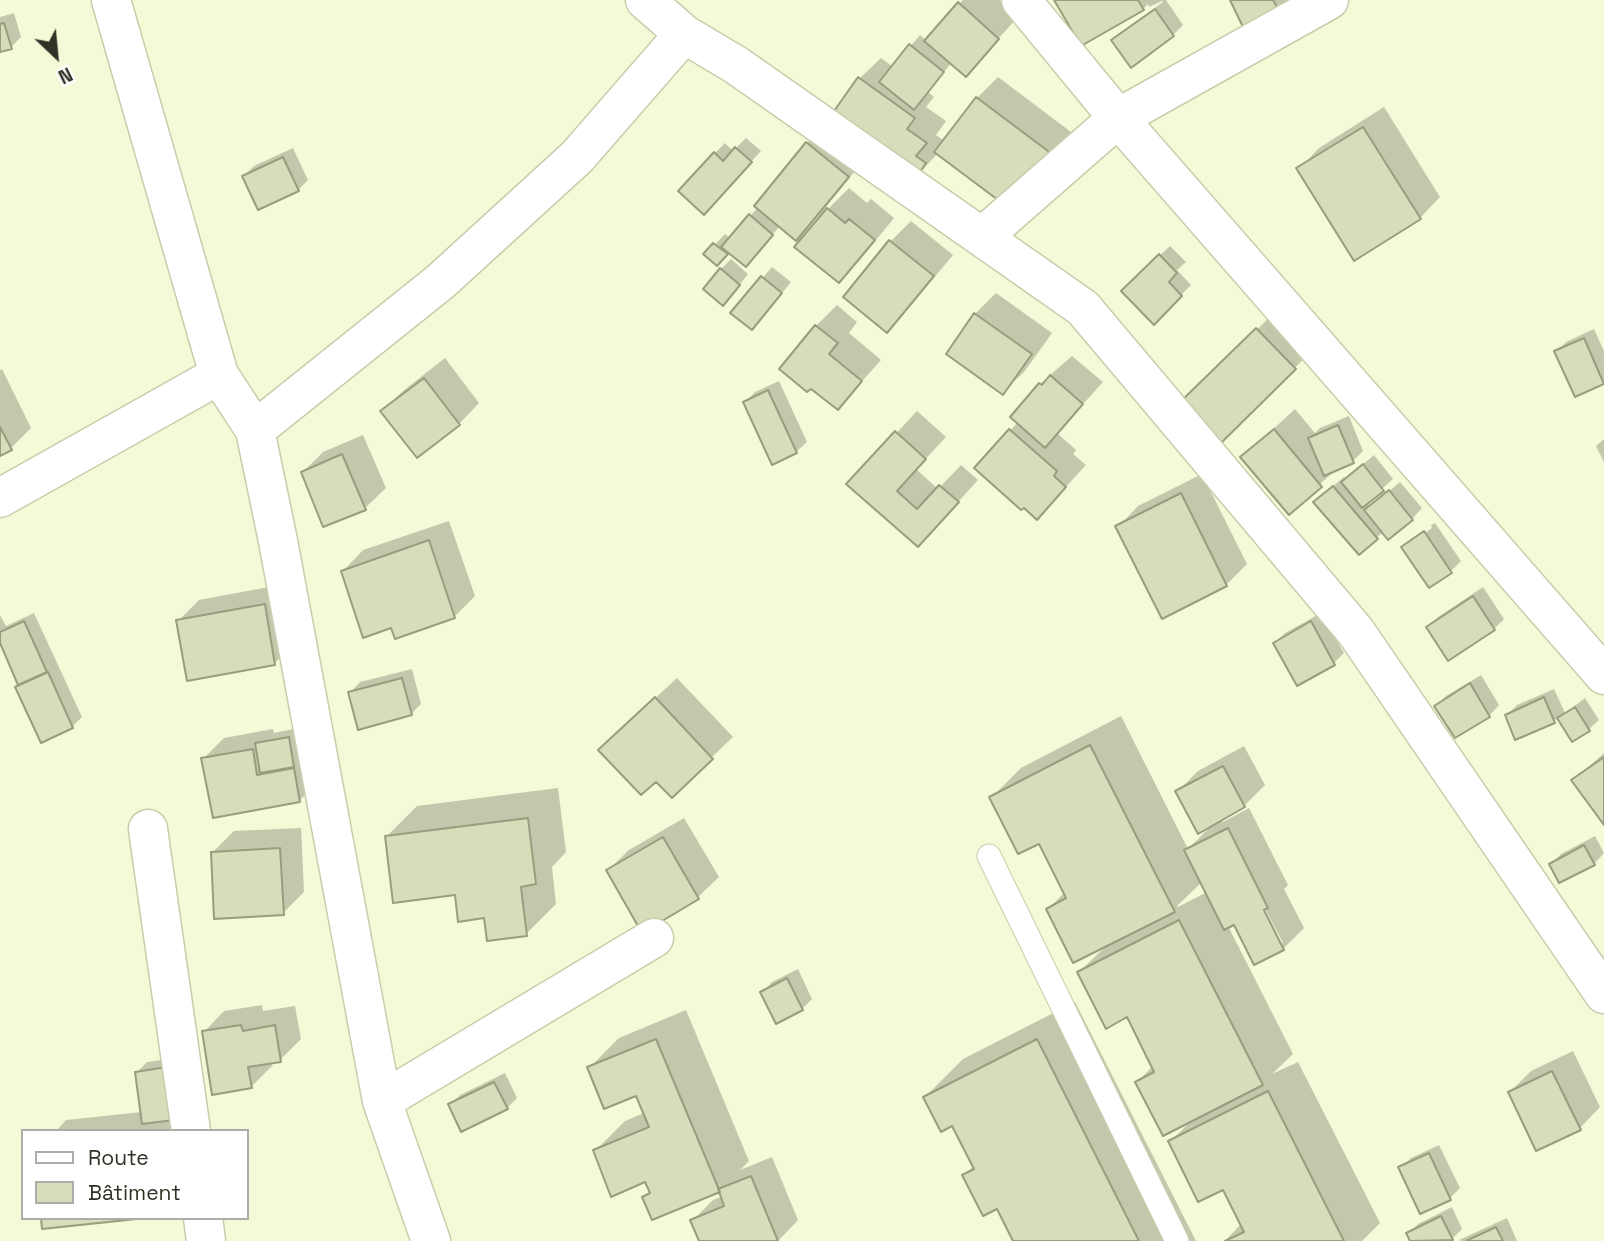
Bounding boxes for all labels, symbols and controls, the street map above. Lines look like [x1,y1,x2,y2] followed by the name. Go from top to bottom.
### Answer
[21,21,91,91] north arrow
[54,61,77,89] text: N
[21,1129,248,1220] legend
[88,1144,149,1171] text: Route
[88,1179,181,1206] text: Bâtiment

